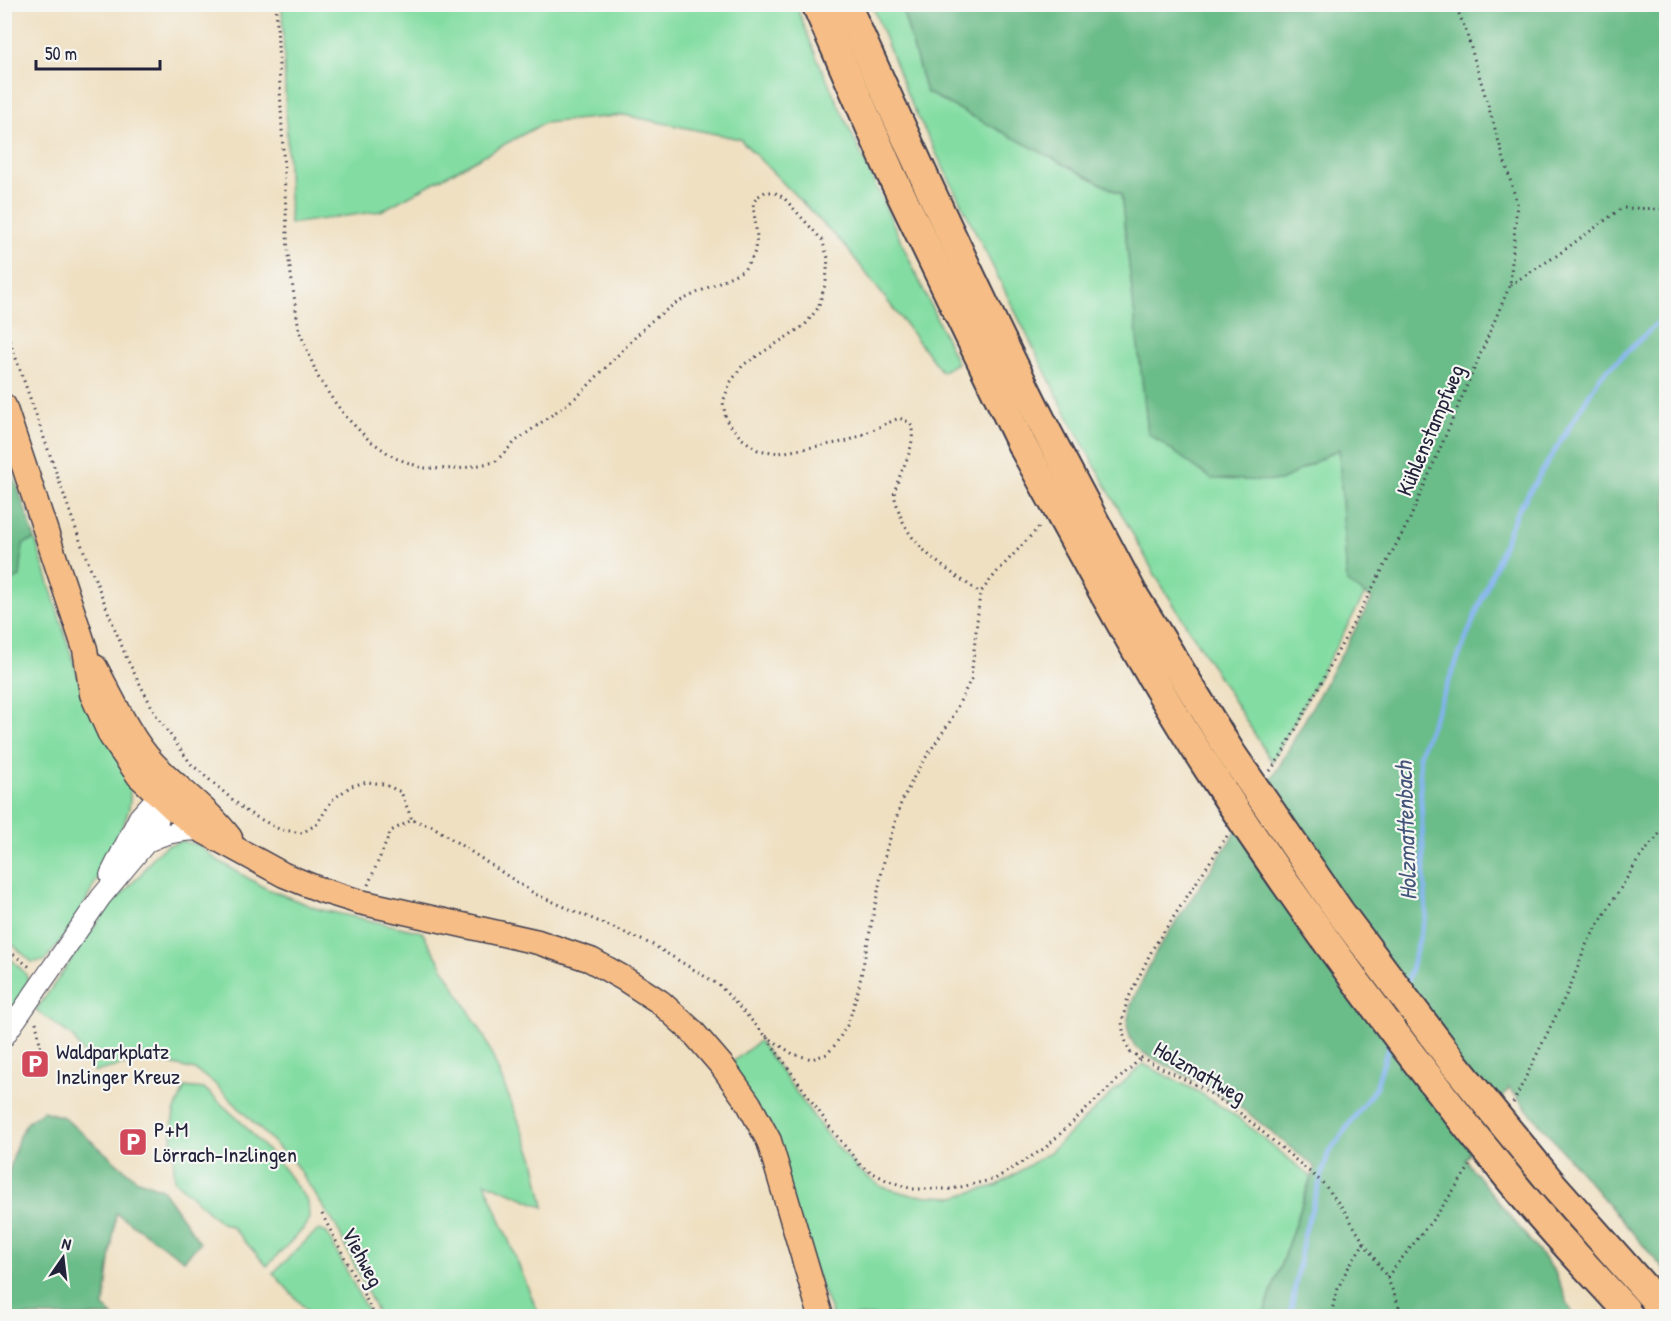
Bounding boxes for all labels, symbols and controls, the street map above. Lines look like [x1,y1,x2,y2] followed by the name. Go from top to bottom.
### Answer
[36,33,160,71] scale bar
[45,41,77,66] text: 50 m
[1389,360,1471,500] street label: Kühlenstampfweg
[1387,759,1423,901] water label: Holzmattenbach
[1148,1034,1252,1110] street label: Holzmattweg
[56,1036,180,1091] place label: Waldparkplatz Inzlinger Kreuz
[19,1048,51,1080] parking icon: Waldparkplatz Inzlinger Kreuz
[154,1114,297,1169] place label: P+M Lörrach-Inzlingen
[117,1126,149,1158] parking icon: P+M Lörrach-Inzlingen
[335,1222,391,1292] street label: Viehweg
[33,1228,93,1288] north arrow
[60,1232,74,1255] text: N

